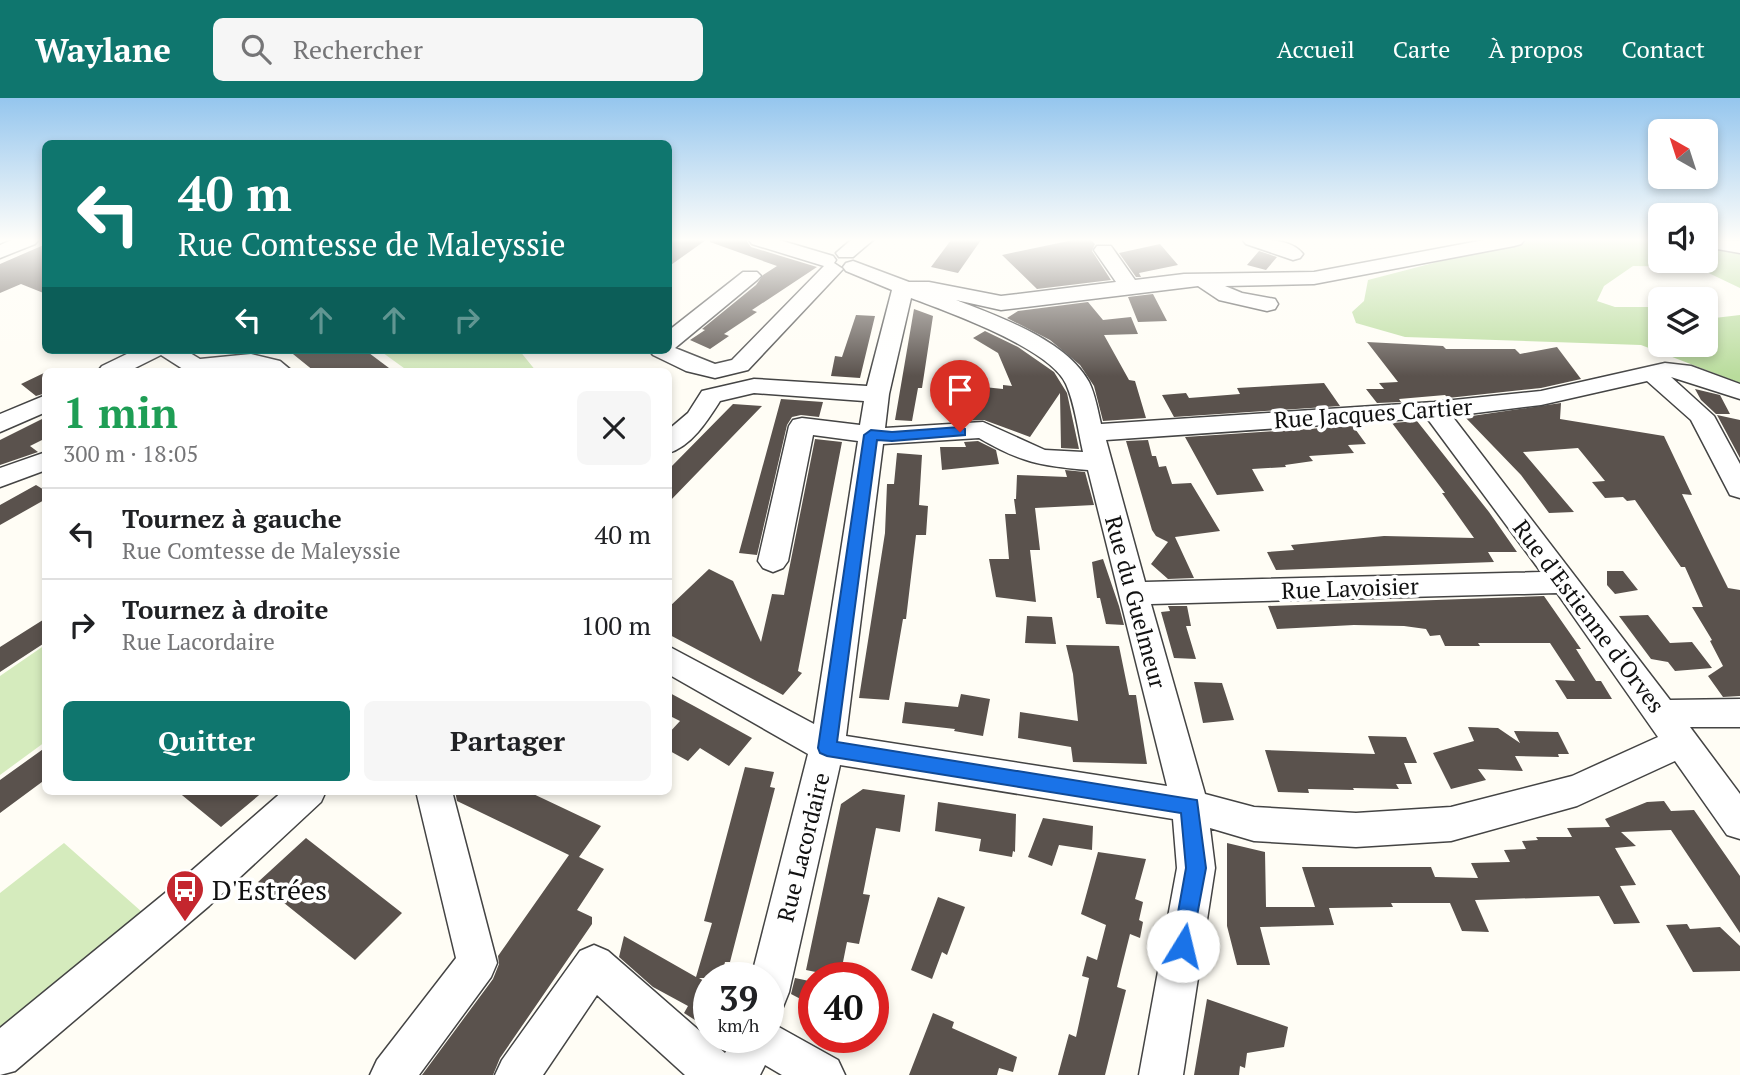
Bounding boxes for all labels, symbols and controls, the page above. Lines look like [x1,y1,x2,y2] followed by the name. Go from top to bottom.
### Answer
[213,18,703,81] search box
[35,28,171,71] text: Waylane
[237,30,275,68] icon: search
[293,32,423,66] text: Rechercher
[1277,33,1355,65] text: Accueil
[1393,33,1450,65] text: Carte
[1488,33,1584,65] text: À propos
[1622,33,1705,65] text: Contact
[1648,119,1718,189] north arrow
[1648,119,1718,357] map controls
[178,160,292,225] text: 40 m
[63,168,154,259] icon: left
[1648,203,1718,273] button: sound
[178,223,566,265] text: Rue Comtesse de Maleyssie
[1648,287,1718,357] button: layers
[229,301,267,339] icon: left
[302,301,340,339] icon: ahead
[375,301,413,339] icon: ahead
[448,301,486,339] icon: right
[930,360,990,432] pin
[941,371,979,409] icon: arrive
[63,384,178,440] text: 1 min
[577,391,651,465] button: close
[1273,391,1473,435] street label: Rue Jacques Cartier
[63,438,198,469] text: 300 m · 18:05
[122,501,342,535] text: Tournez à gauche
[1098,512,1174,692] street label: Rue du Guelmeur
[1506,513,1672,719] street label: Rue d'Estienne d'Orves
[63,515,101,553] icon: left
[595,517,651,551] text: 40 m
[122,535,401,566] text: Rue Comtesse de Maleyssie
[1281,570,1419,606] street label: Rue Lavoisier
[122,592,328,626] text: Tournez à droite
[63,606,101,644] icon: right
[581,608,651,642] text: 100 m
[122,626,275,657] text: Rue Lacordaire
[63,701,350,781] button: Quitter
[364,701,651,781] button: Partager
[769,769,837,925] street label: Rue Lacordaire
[164,868,206,923] bus stop icon: D'Estrées
[212,871,327,908] place label: D'Estrées
[1146,909,1220,983] position arrow
[798,962,889,1053] speed limit sign: 40
[719,975,758,1021] text: 39
[718,1013,759,1037] text: km/h

